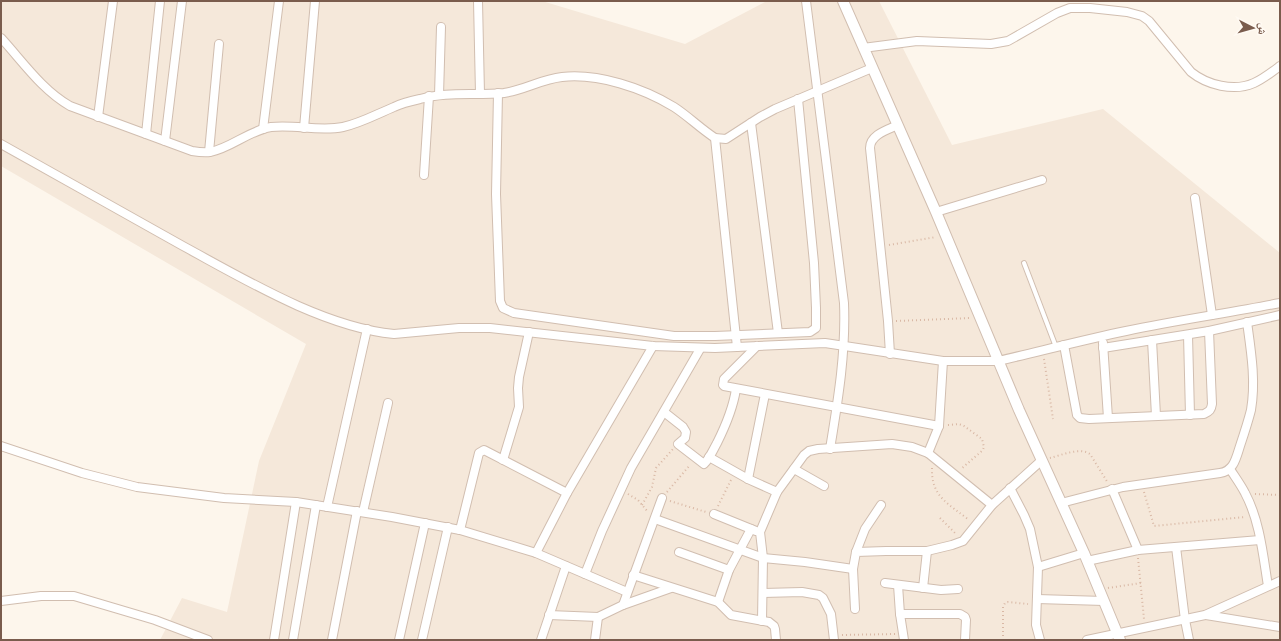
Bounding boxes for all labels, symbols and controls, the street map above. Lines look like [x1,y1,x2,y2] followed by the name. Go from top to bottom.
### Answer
[1233,8,1273,48] north arrow
[1254,22,1271,36] text: ش

